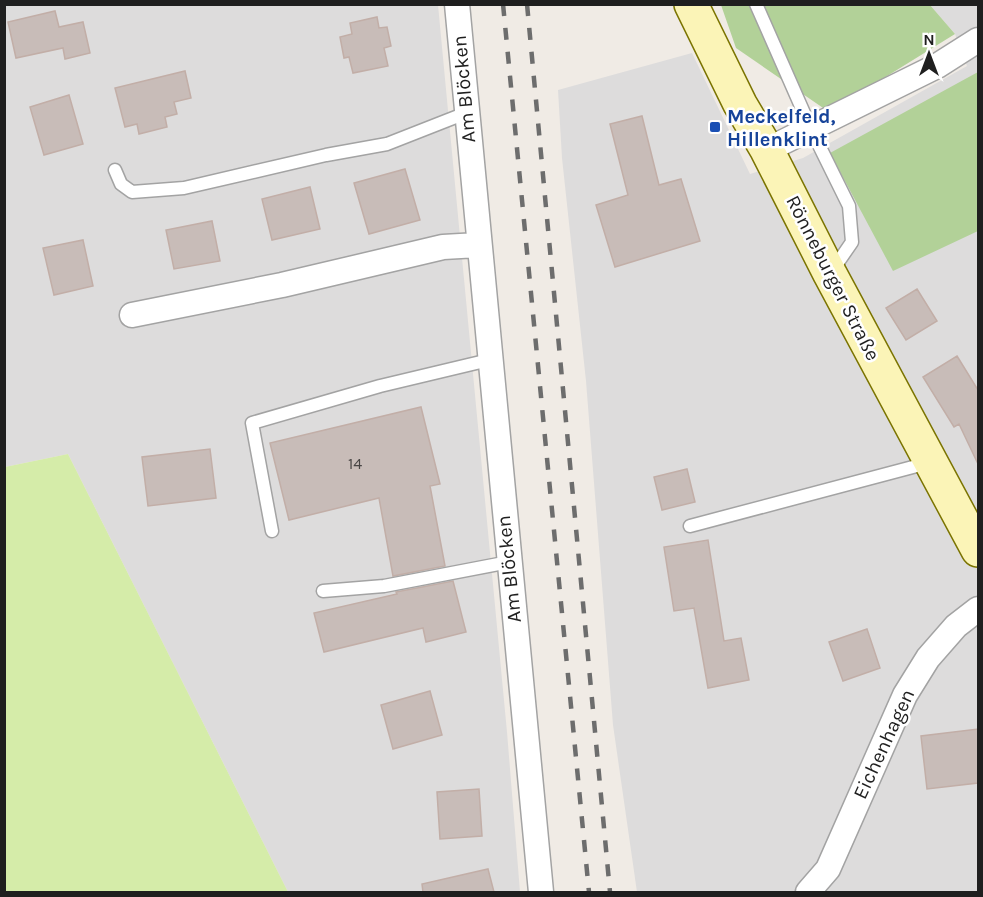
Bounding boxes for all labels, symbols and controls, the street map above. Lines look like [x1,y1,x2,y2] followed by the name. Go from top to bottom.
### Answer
[899,24,959,84] north arrow
[923,30,935,49] text: N
[448,34,480,144] street label: Am Blöcken
[727,105,836,151] place label: Meckelfeld, Hillenklint
[708,120,722,134] marker: Meckelfeld, Hillenklint
[781,192,885,364] street label: Rönneburger Straße
[348,454,362,473] house number: 14
[492,514,526,624] street label: Am Blöcken
[849,685,919,803] street label: Eichenhagen

